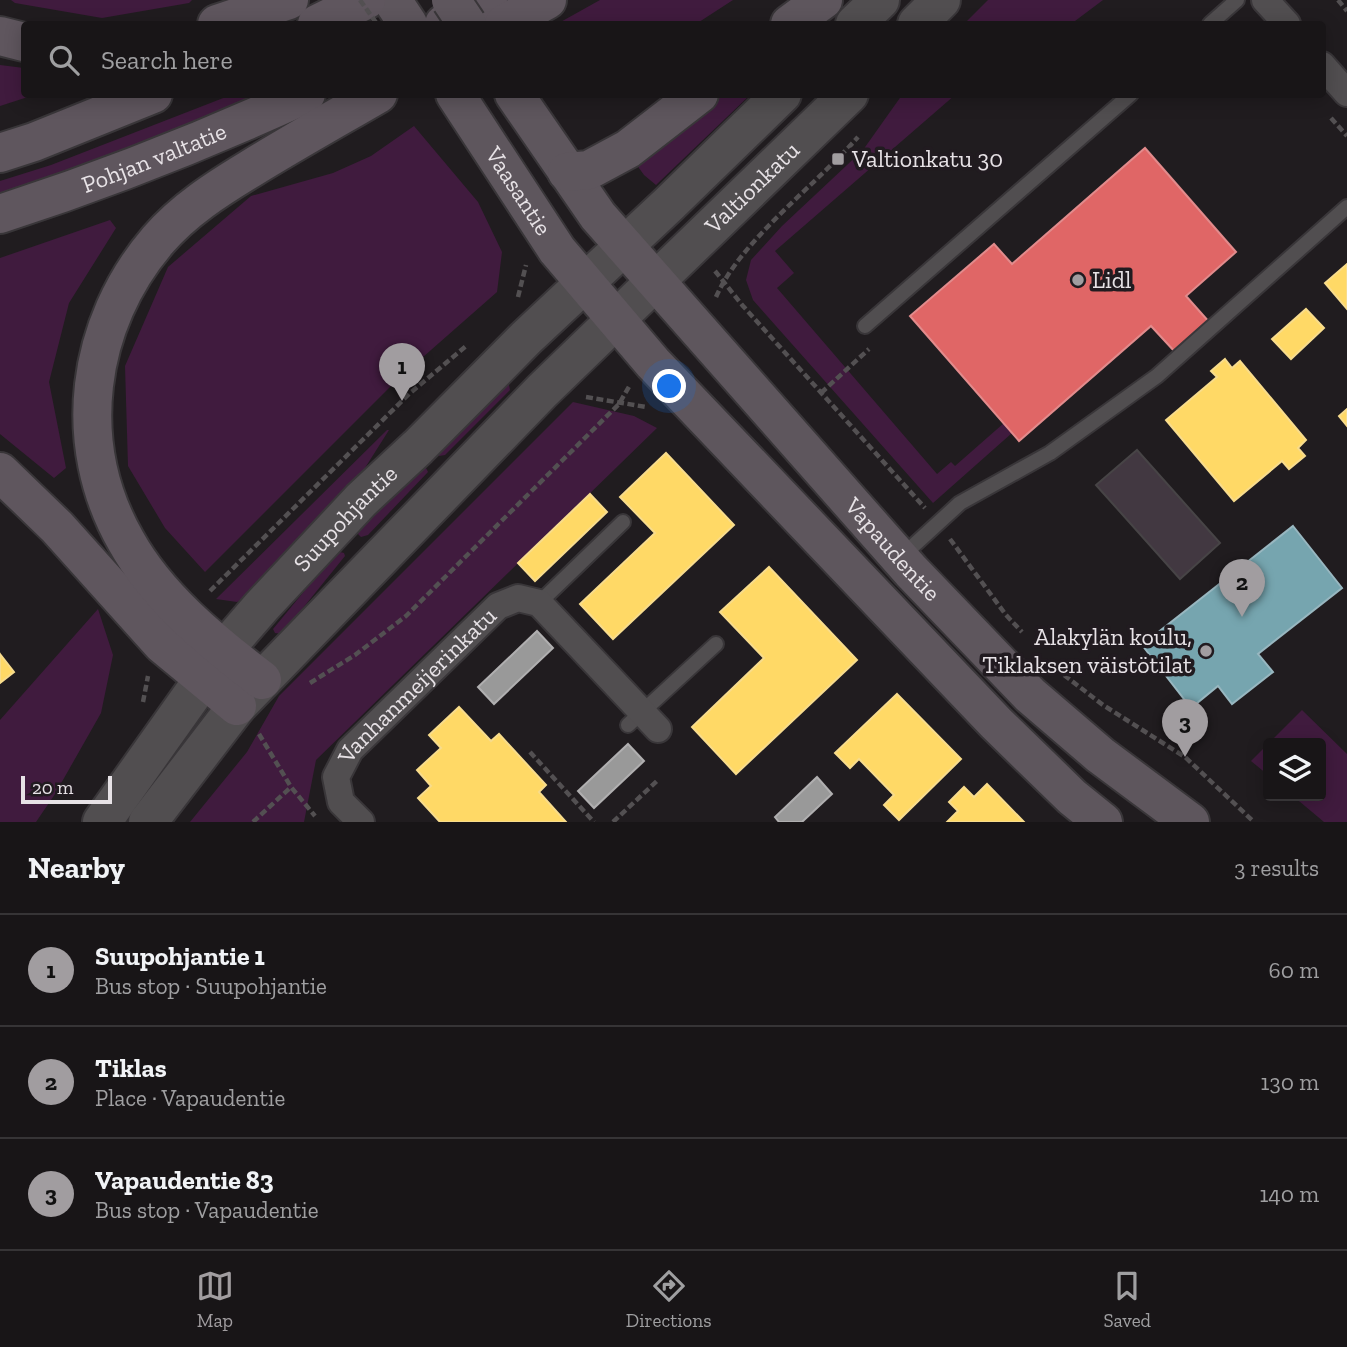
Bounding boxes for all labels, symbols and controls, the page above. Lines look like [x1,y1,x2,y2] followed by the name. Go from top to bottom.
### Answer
[21,21,1326,98] search box
[45,41,83,79] icon: search
[101,44,233,76] text: Search here
[78,116,231,199] street label: Pohjan valtatie
[698,135,805,240] street label: Valtionkatu
[479,140,558,241] street label: Vaasantie
[851,144,1003,173] place label: Valtionkatu 30
[830,151,846,167] marker: Valtionkatu 30
[1092,265,1131,294] place label: Lidl
[1070,272,1086,288] marker: Lidl
[379,343,425,401] pin: 1
[652,369,686,403] your location
[287,459,403,577] street label: Suupohjantie
[838,491,947,607] street label: Vapaudentie
[1219,559,1265,617] pin: 2
[330,600,502,769] street label: Vanhanmeijerinkatu
[982,622,1192,679] place label: Alakylän koulu, Tiklaksen väistötilat
[1198,643,1214,659] marker: Alakylän koulu, Tiklaksen väistötilat
[1162,699,1208,757] pin: 3
[1263,738,1326,801] map controls
[1263,738,1326,801] button: layers
[21,773,112,805] scale bar
[32,776,73,799] text: 20 m
[28,850,125,886] text: Nearby
[1234,854,1319,882] text: 3 results
[95,940,265,972] text: Suupohjantie 1
[46,956,56,984] text: 1
[1268,956,1319,984] text: 60 m
[95,972,327,1000] text: Bus stop · Suupohjantie
[95,1052,167,1084] text: Tiklas
[45,1068,57,1096] text: 2
[1261,1068,1319,1096] text: 130 m
[95,1084,285,1112] text: Place · Vapaudentie
[95,1164,274,1196] text: Vapaudentie 83
[45,1180,57,1208] text: 3
[1259,1180,1319,1208] text: 140 m
[95,1196,318,1224] text: Bus stop · Vapaudentie
[196,1267,234,1332] tab: Map
[626,1267,712,1332] tab: Directions
[1103,1267,1151,1332] tab: Saved

